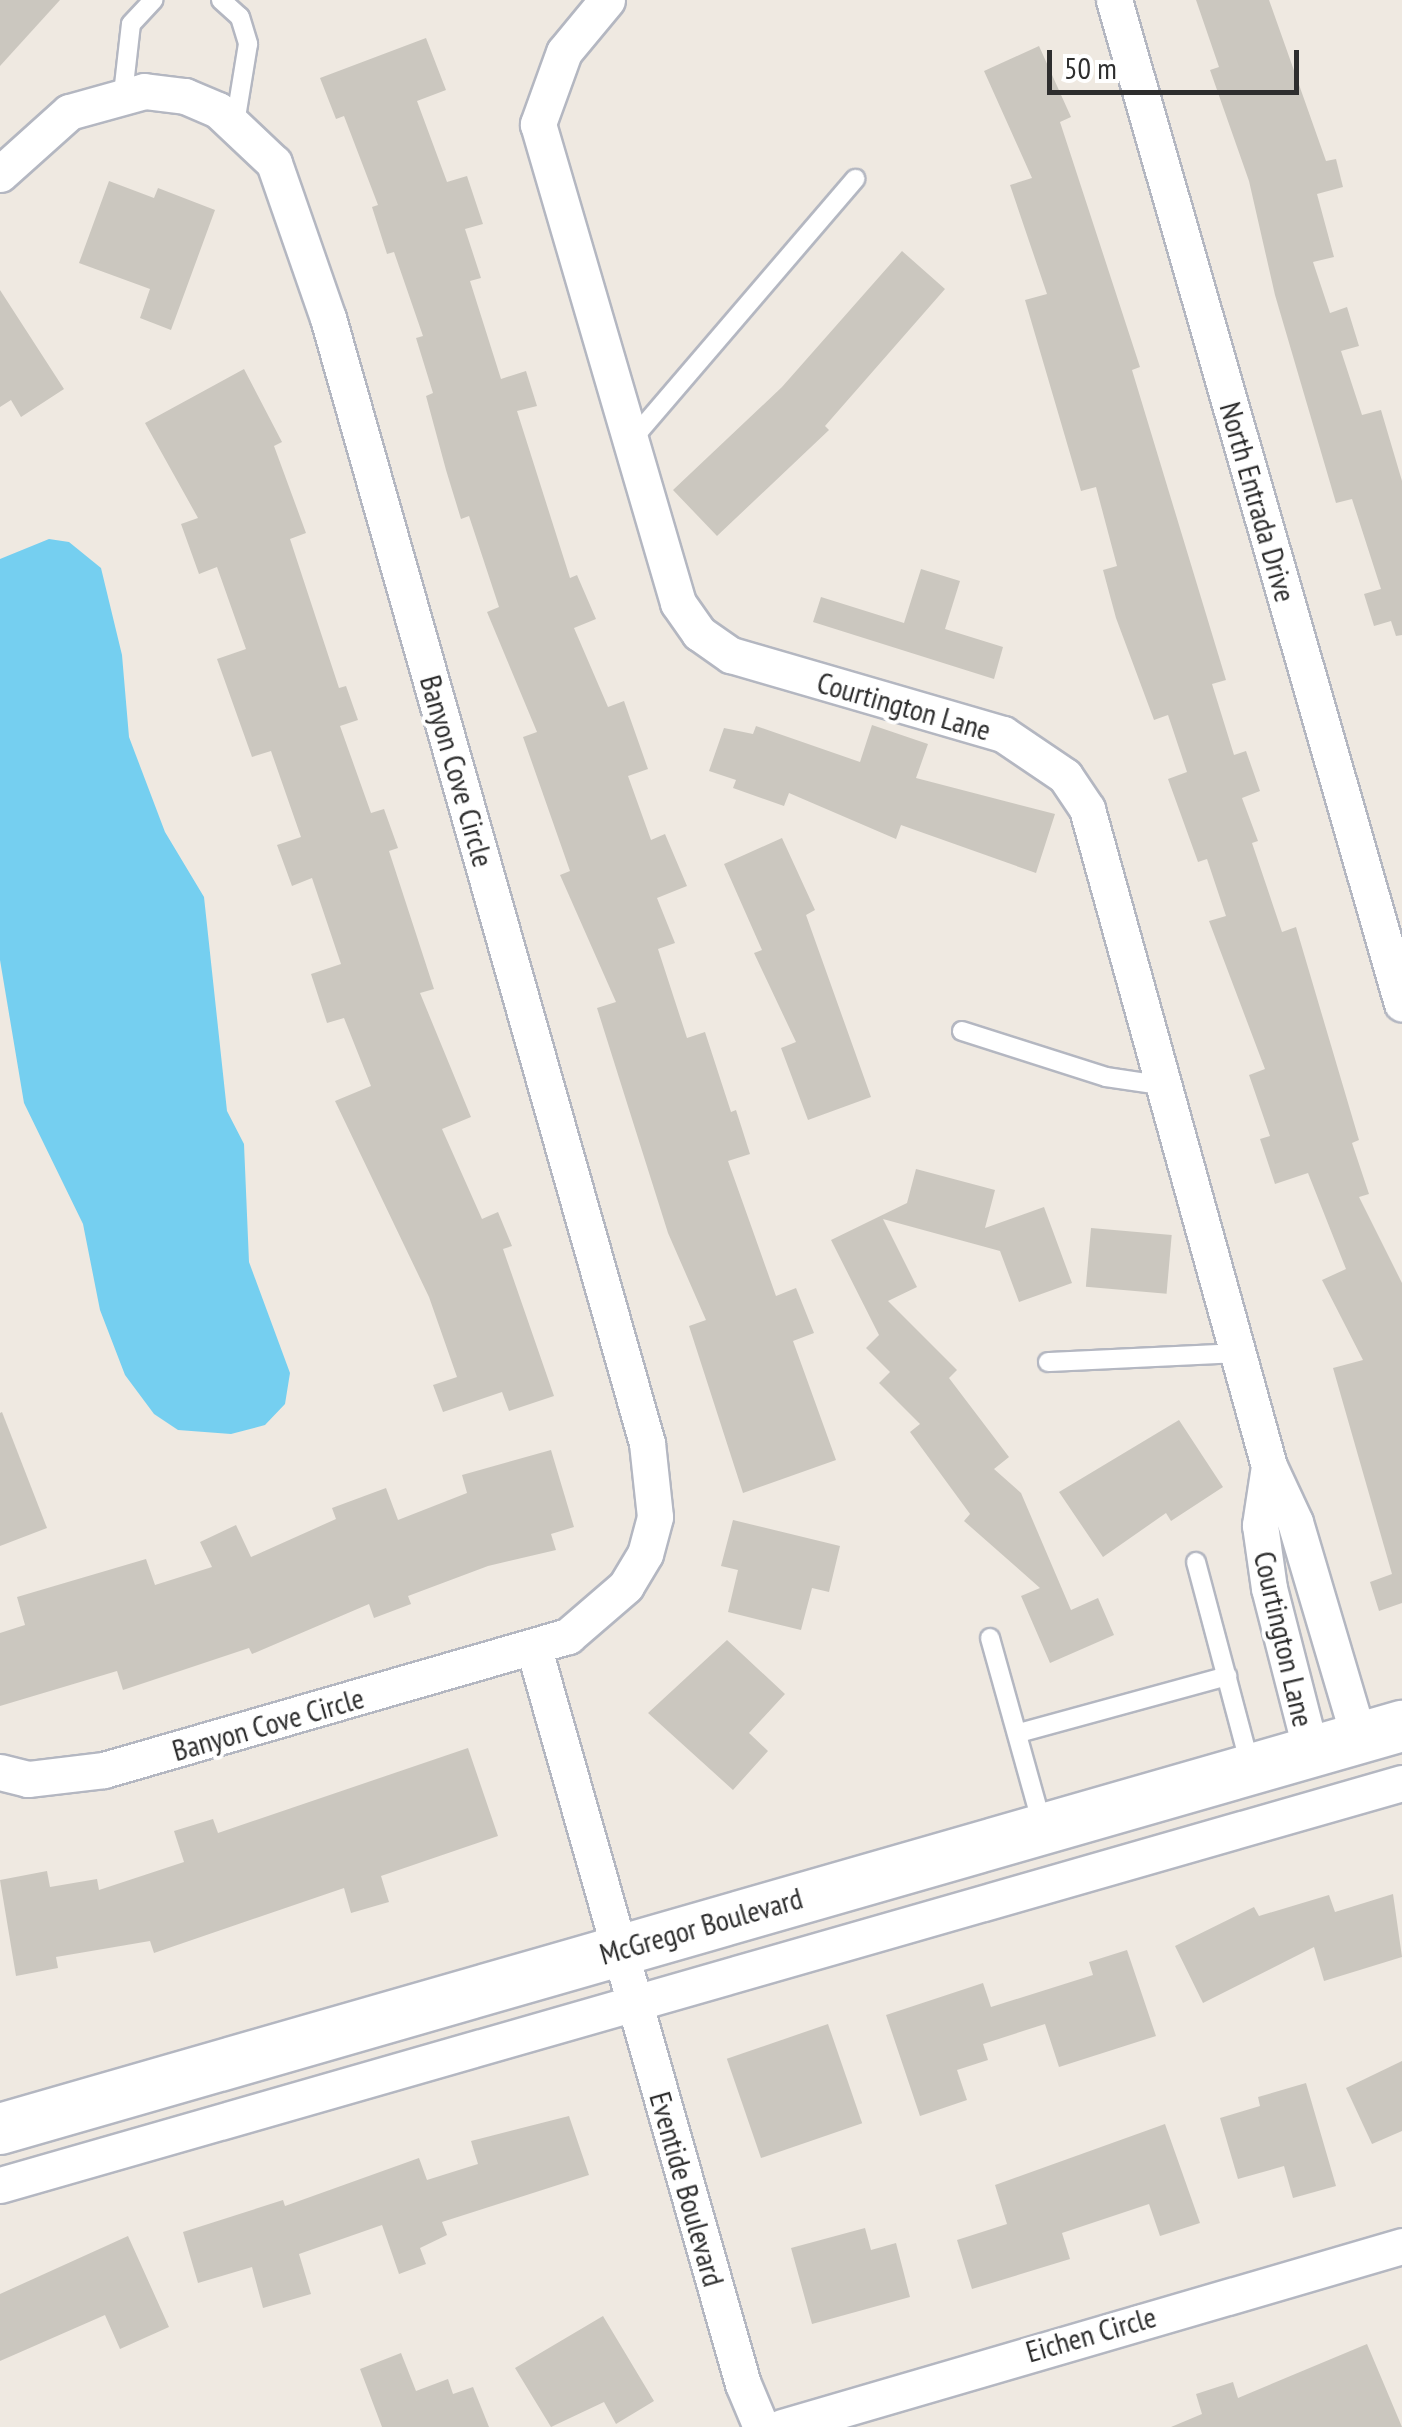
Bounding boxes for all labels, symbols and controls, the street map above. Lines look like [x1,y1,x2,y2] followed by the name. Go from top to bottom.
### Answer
[1052,30,1304,92] scale bar
[1064,48,1117,87] text: 50 m
[1212,398,1304,606] street label: North Entrada Drive
[813,664,995,748] street label: Courtington Lane
[412,671,502,871] street label: Banyon Cove Circle
[1246,1548,1322,1730] street label: Courtington Lane
[168,1679,368,1769] street label: Banyon Cove Circle
[595,1880,807,1972] street label: McGregor Boulevard
[642,2088,732,2290] street label: Eventide Boulevard
[1022,2298,1160,2370] street label: Eichen Circle

